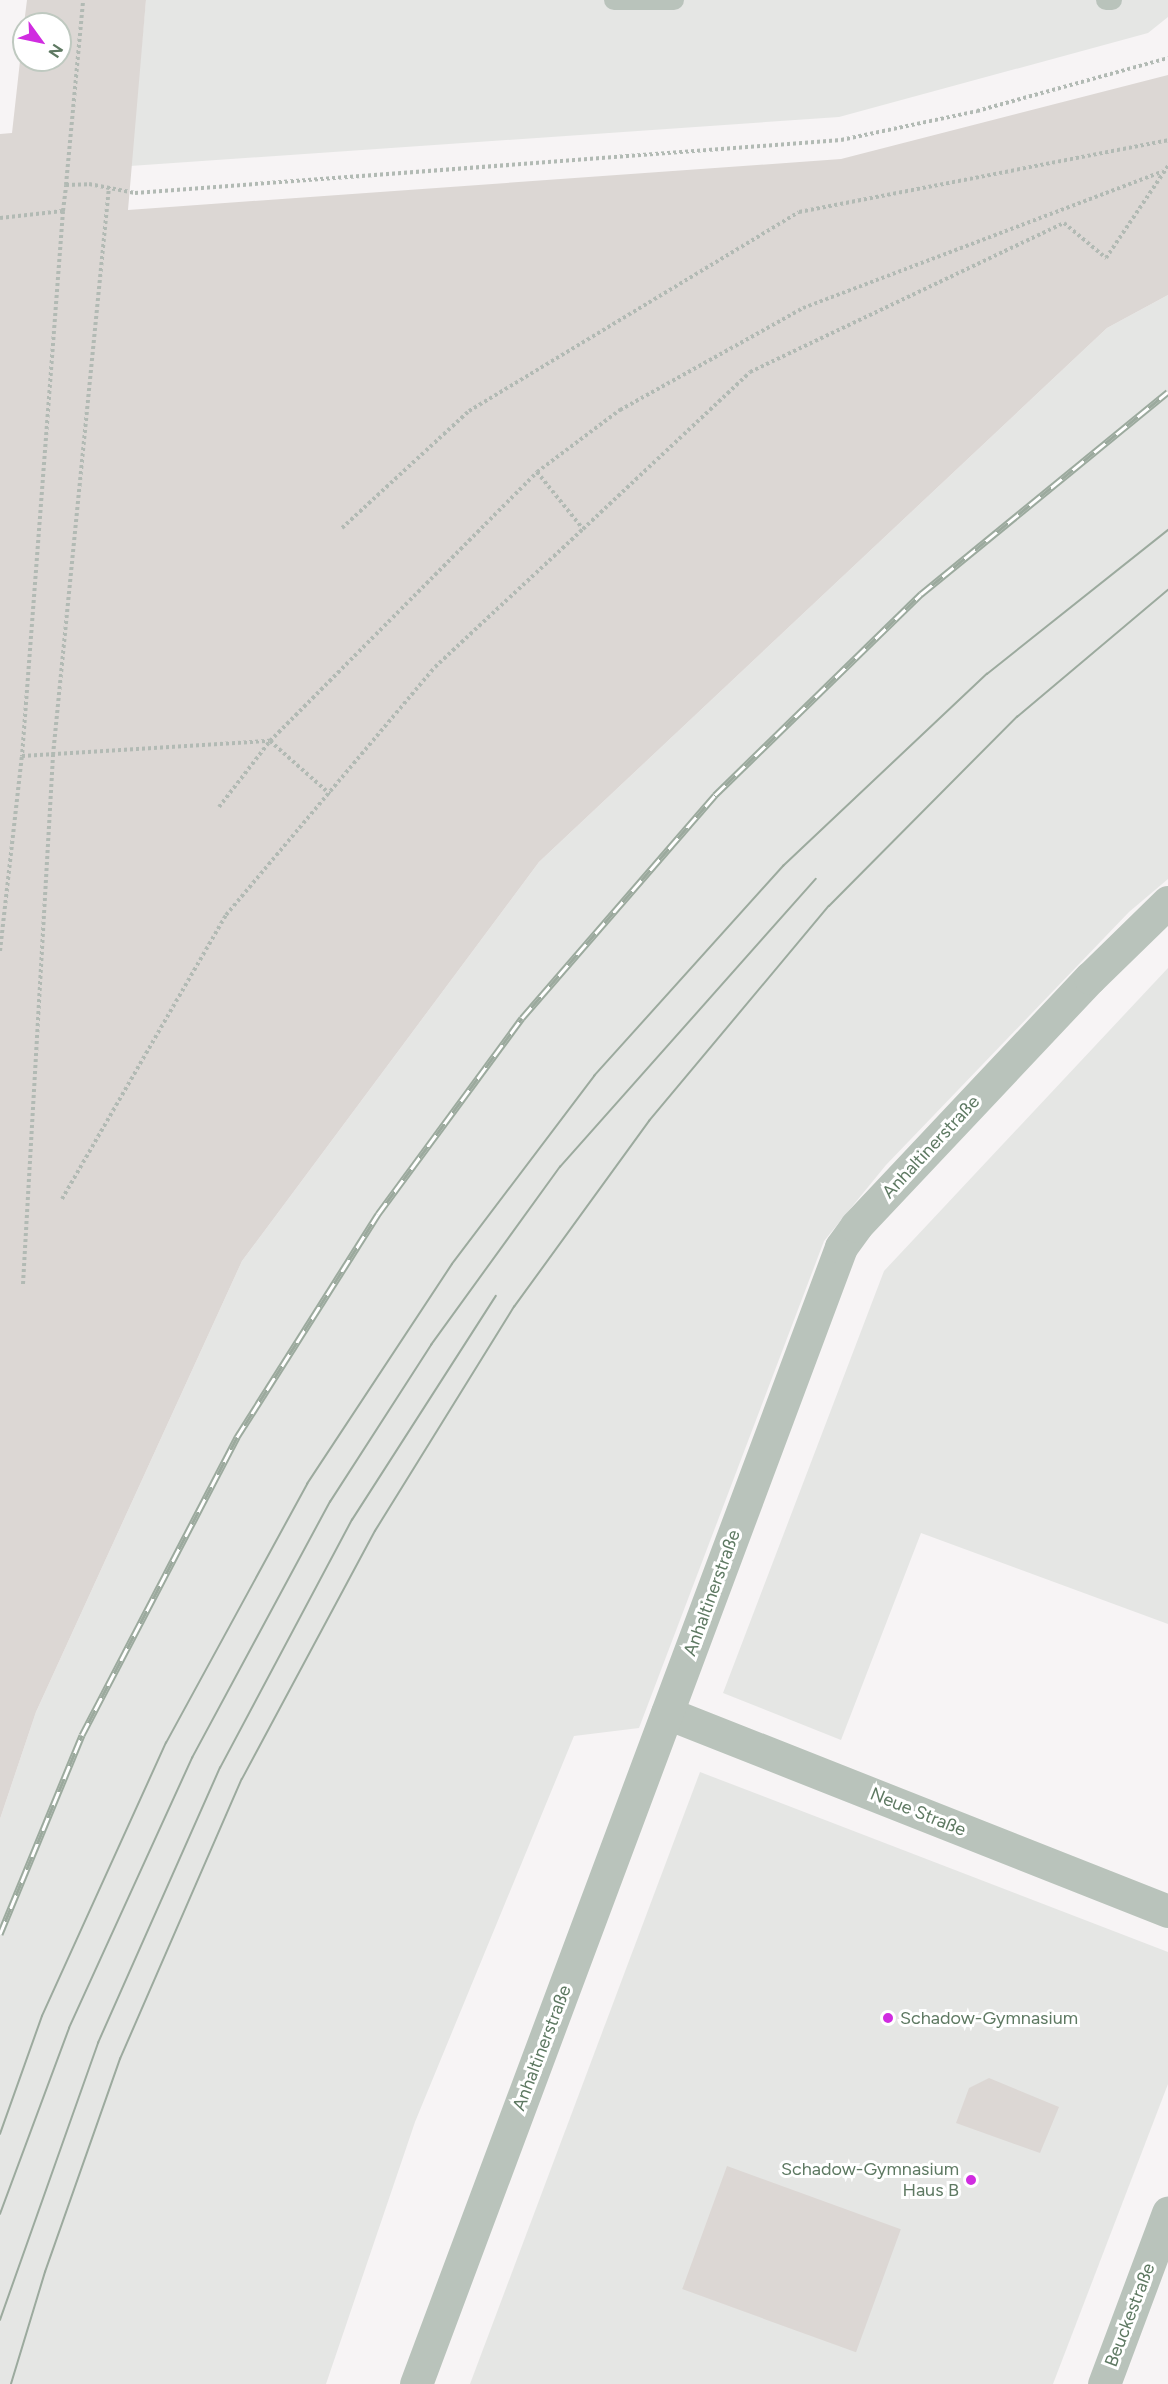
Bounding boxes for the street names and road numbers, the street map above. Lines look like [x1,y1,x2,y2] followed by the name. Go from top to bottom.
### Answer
[878,1091,984,1203] street label: Anhaltinerstraße
[679,1527,745,1659] street label: Anhaltinerstraße
[867,1783,969,1841] street label: Neue Straße
[508,1982,576,2114] street label: Anhaltinerstraße
[1100,2260,1160,2370] street label: Beuckestraße

